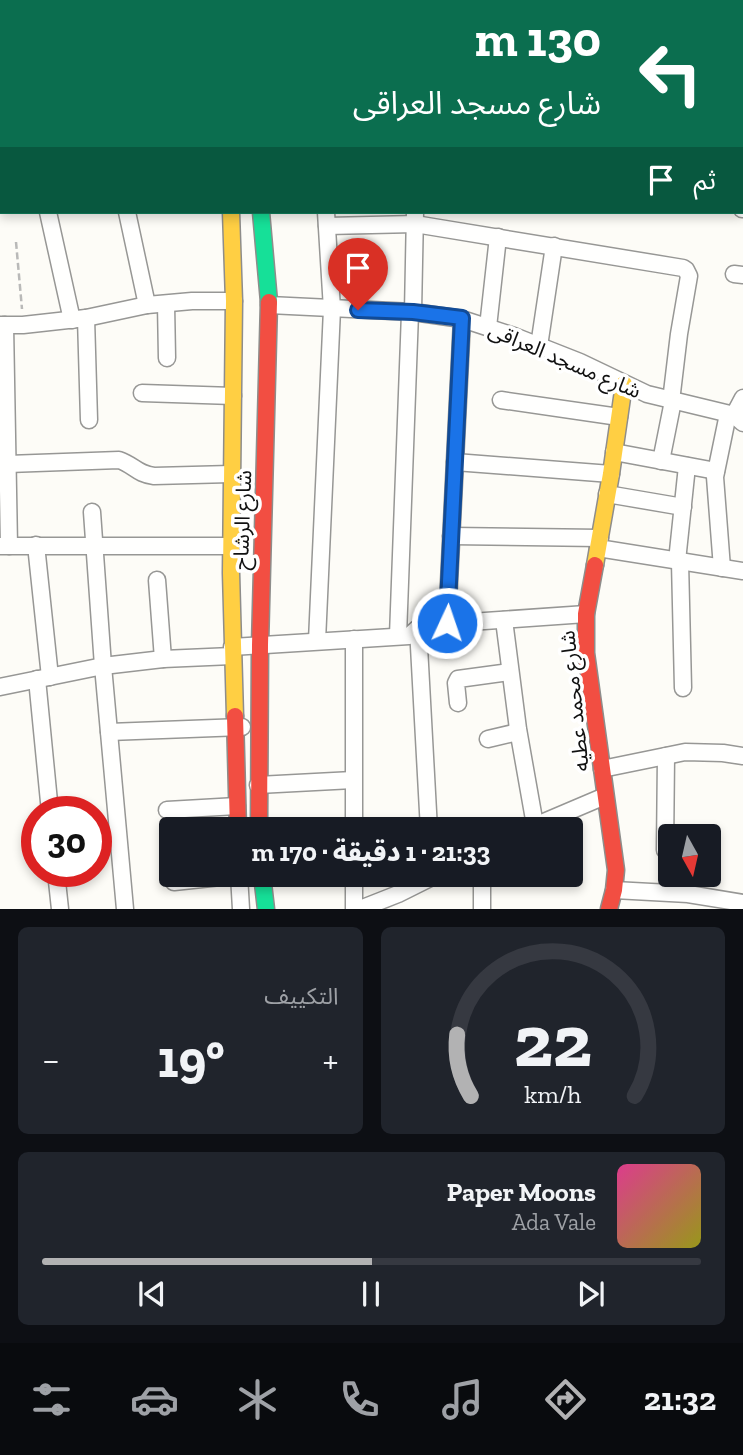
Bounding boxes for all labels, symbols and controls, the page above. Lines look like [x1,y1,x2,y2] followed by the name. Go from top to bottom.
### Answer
[475,10,601,69] text: 130 m
[625,28,716,119] icon: left
[353,84,601,122] text: شارع مسجد العراقى
[642,161,680,199] icon: arrive
[694,164,716,196] text: ثم
[328,238,388,310] pin
[339,249,377,287] icon: arrive
[484,317,645,406] street label: شارع مسجد العراقى
[228,470,259,570] street label: شارع الرشاح
[410,586,484,660] position arrow
[554,629,597,773] street label: شارع محمد عطيه
[21,796,112,887] speed limit sign: 30
[658,824,721,887] north arrow
[658,824,721,887] map controls
[252,836,490,868] text: 21:33 · 1 دقيقة · 170 m
[264,982,339,1010] text: التكييف
[514,998,592,1086] text: 22
[158,1028,225,1090] text: 19°
[42,1037,60,1083] text: −
[323,1037,339,1083] text: +
[524,1079,581,1109] text: km/h
[447,1176,596,1208] text: Paper Moons
[512,1208,596,1236] text: Ada Vale
[133,1275,171,1313] icon: previous
[352,1275,390,1313] icon: pause
[572,1275,610,1313] icon: next
[27,1375,76,1424] icon: filters
[130,1375,179,1424] icon: car
[233,1375,282,1424] icon: climate
[335,1375,384,1424] icon: phone
[438,1375,487,1424] icon: music
[541,1375,590,1424] icon: directions
[644,1380,716,1418] text: 21:32

